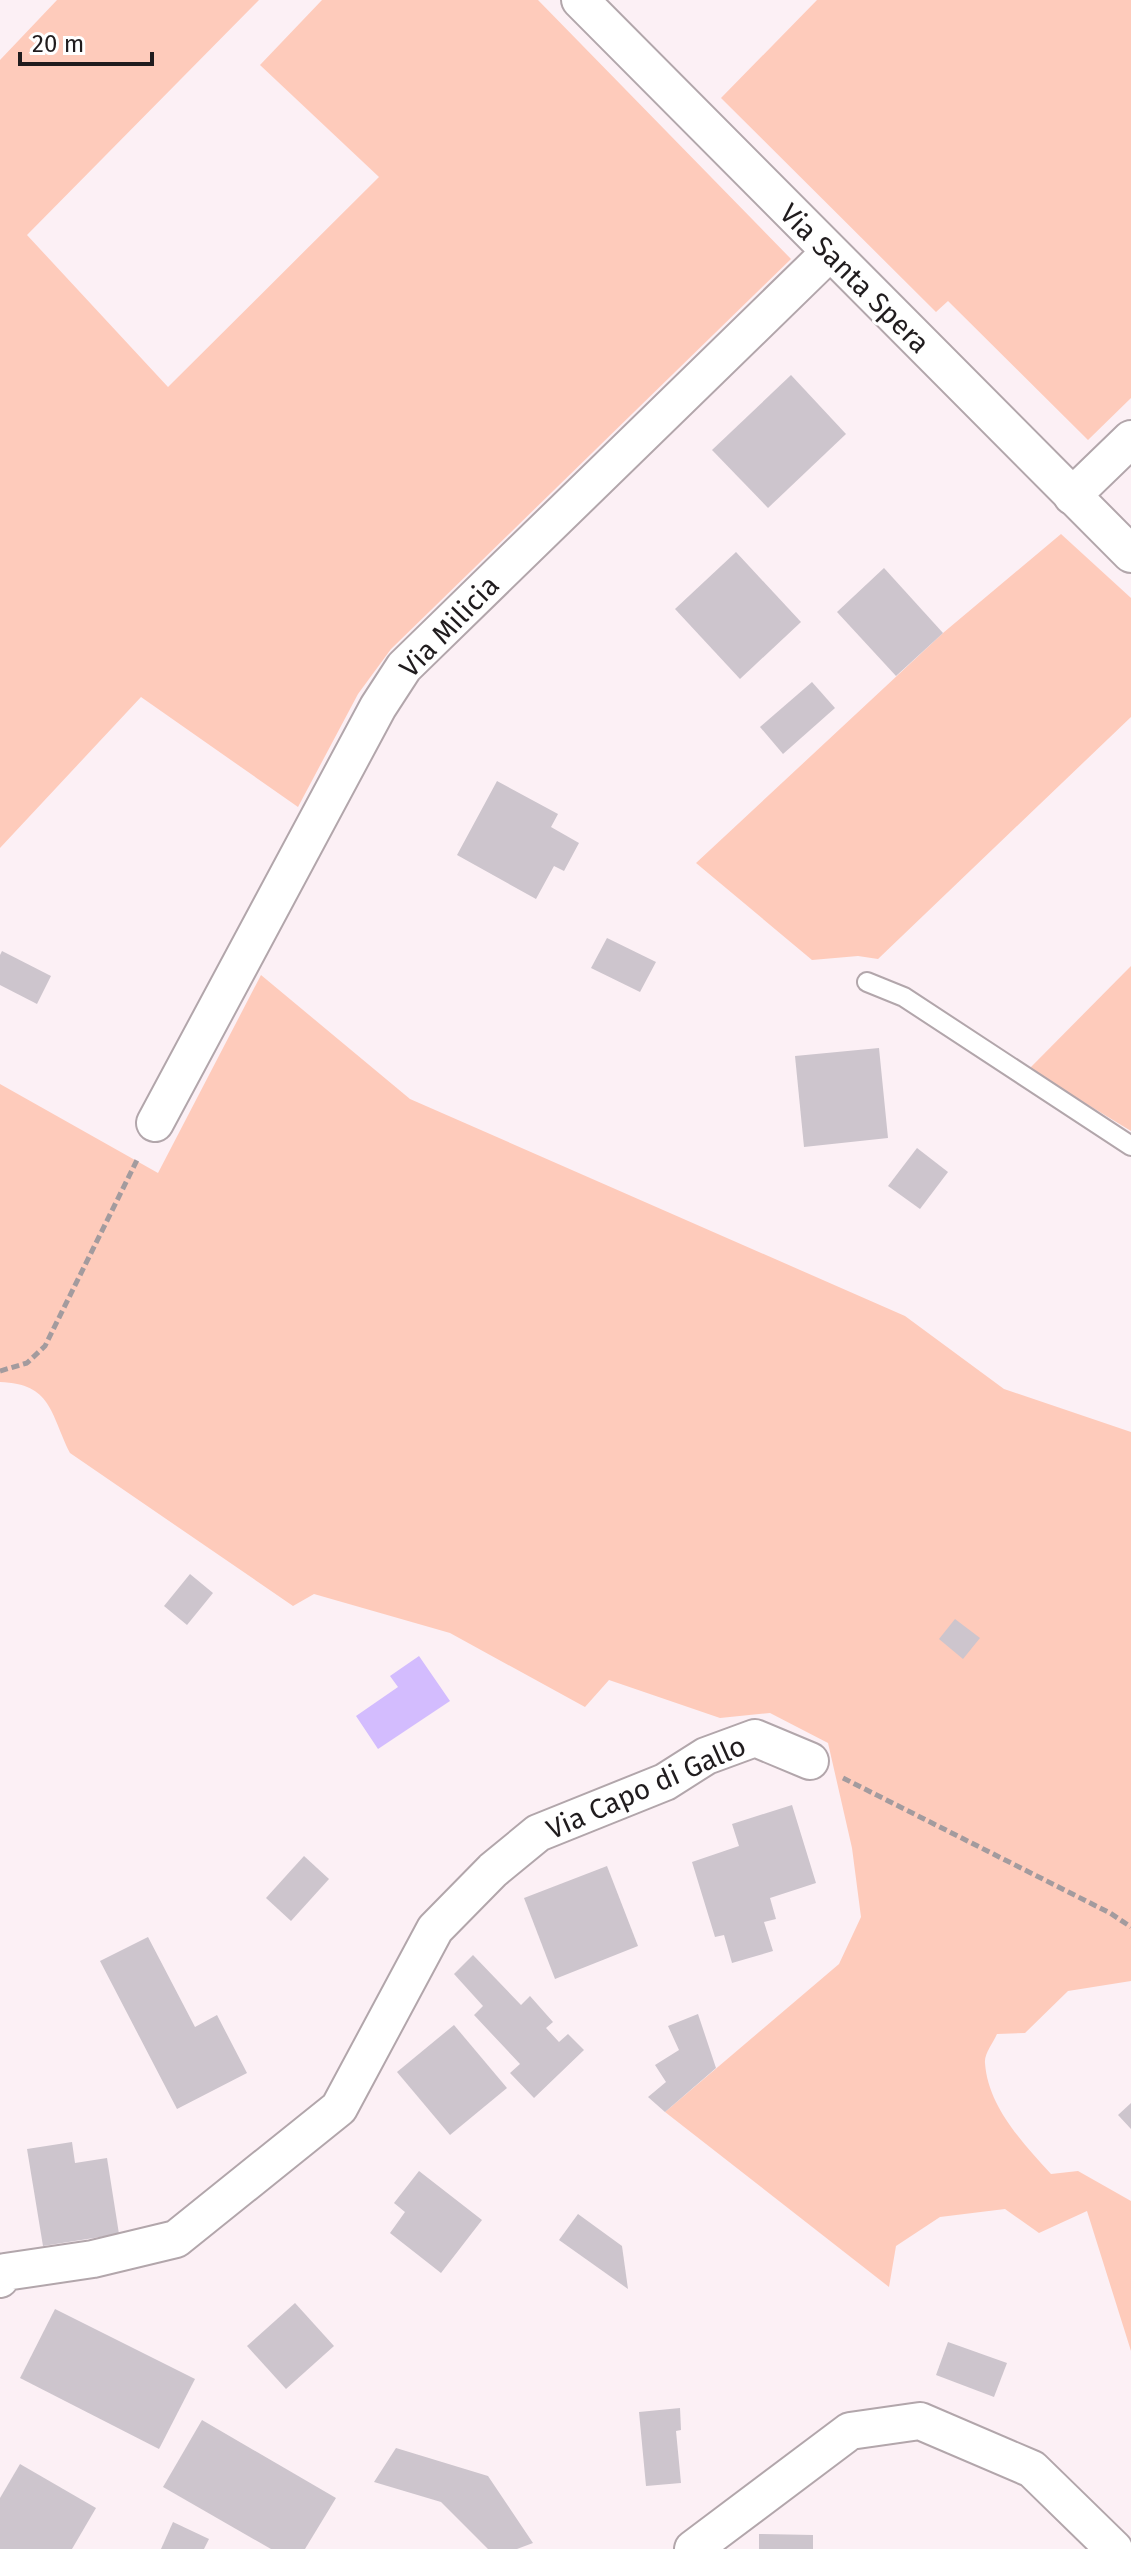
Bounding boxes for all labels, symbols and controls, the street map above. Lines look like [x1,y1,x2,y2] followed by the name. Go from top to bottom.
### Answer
[20,16,152,66] scale bar
[32,30,84,58] text: 20 m
[773,197,936,360] street label: Via Santa Spera
[393,569,506,684] street label: Via Milicia
[542,1729,751,1846] street label: Via Capo di Gallo

